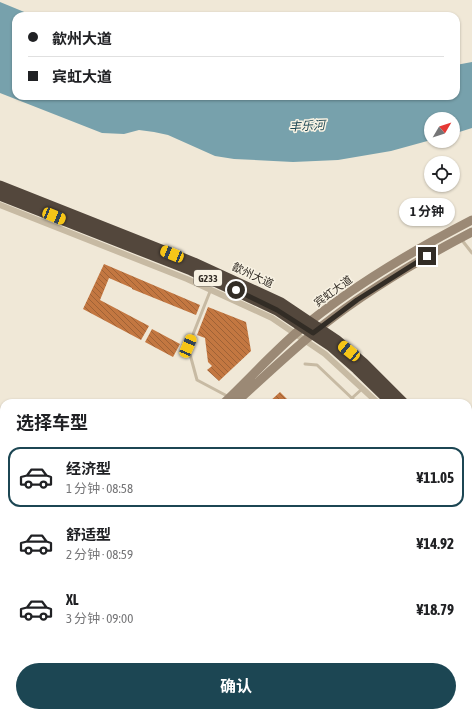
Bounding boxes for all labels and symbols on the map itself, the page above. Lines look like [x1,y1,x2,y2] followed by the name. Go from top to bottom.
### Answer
[424,112,460,148] north arrow
[289,118,327,134] water label: 丰乐河
[399,198,455,226] callout: 1 分钟
[41,206,67,226] car
[159,244,185,264] car
[418,247,436,265] route end
[231,260,275,290] street label: 歙州大道
[194,270,222,286] road number: G233
[312,273,354,309] street label: 宾虹大道
[227,281,245,299] route start
[178,333,198,359] car
[336,339,362,363] car

